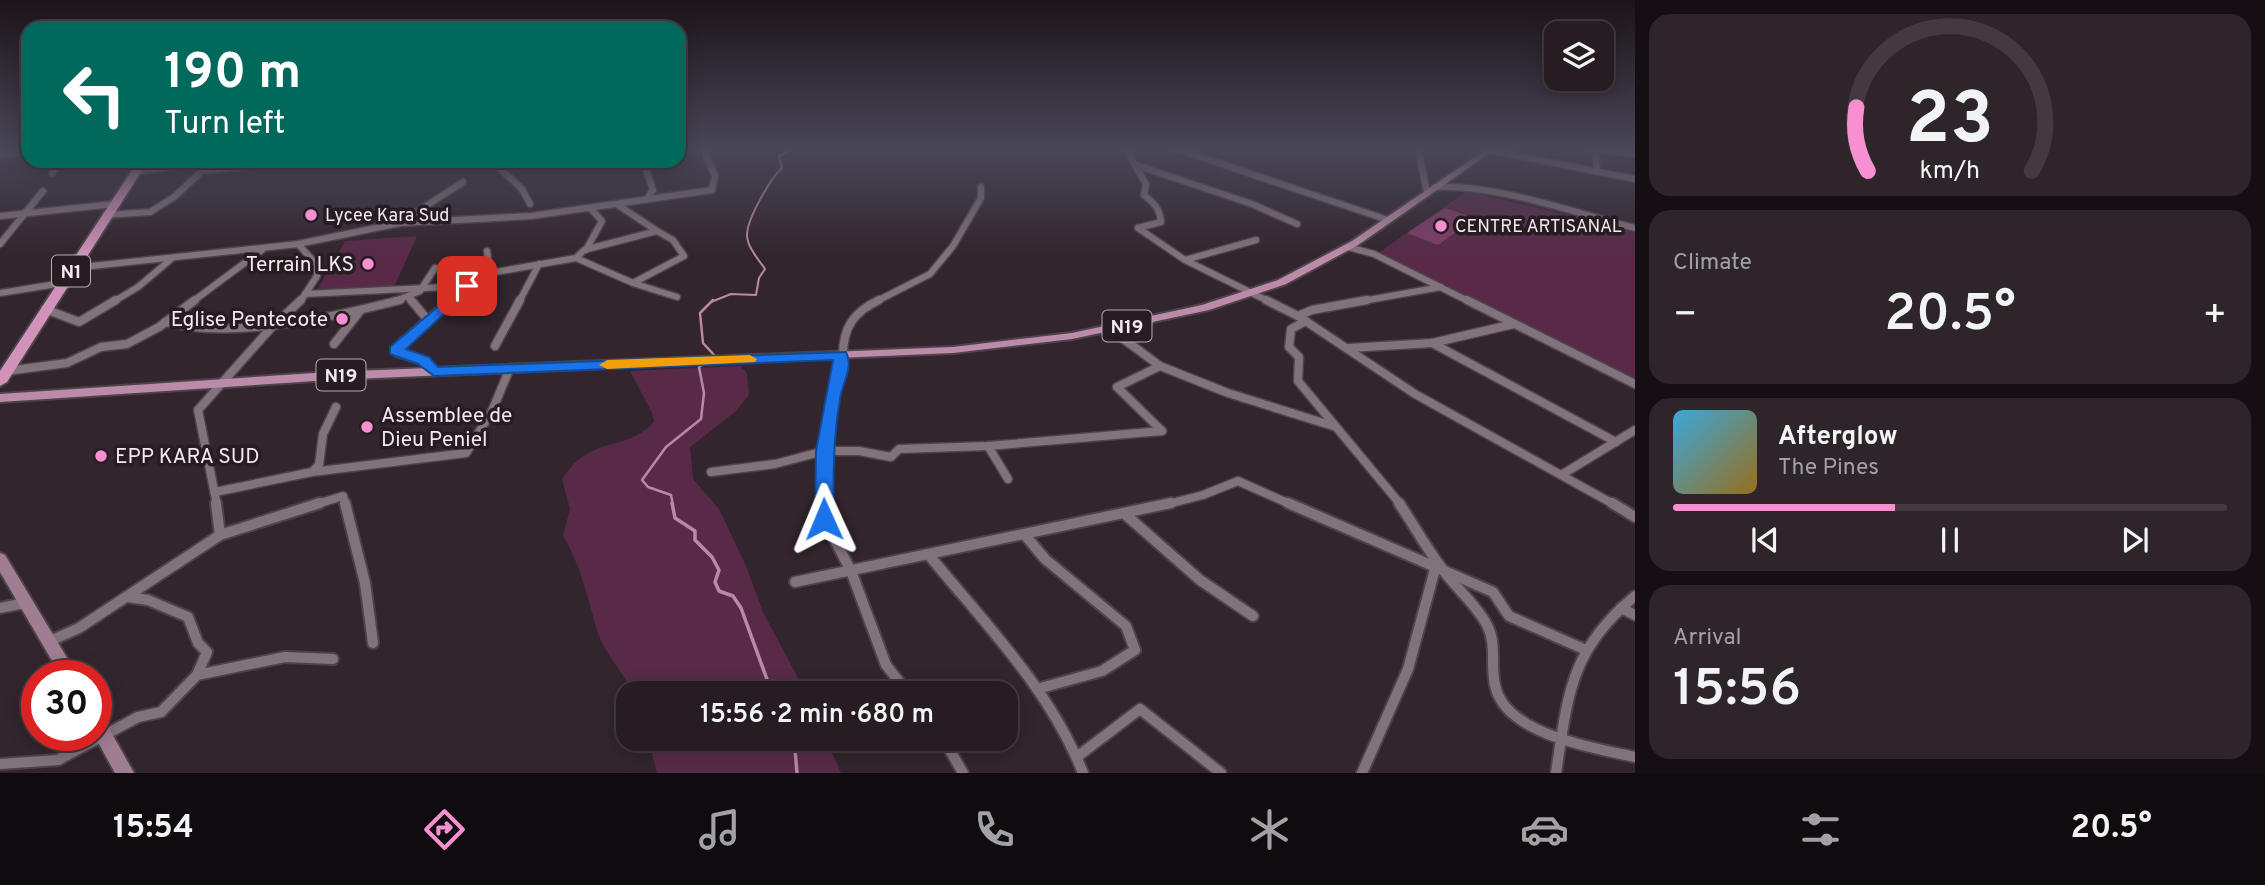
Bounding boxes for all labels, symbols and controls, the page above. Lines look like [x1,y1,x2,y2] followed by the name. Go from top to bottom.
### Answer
[1544,21,1614,91] map controls
[1544,21,1614,91] button: layers
[164,44,301,106] text: 190 m
[49,49,140,140] icon: left
[1906,77,1994,169] text: 23
[164,105,285,145] text: Turn left
[1920,156,1980,188] text: km/h
[325,205,449,228] place label: Lycee Kara Sud
[303,207,319,223] marker: Lycee Kara Sud
[1455,216,1622,239] place label: CENTRE ARTISANAL
[1433,218,1449,234] marker: CENTRE ARTISANAL
[1673,249,1752,278] text: Climate
[246,252,354,279] place label: Terrain LKS
[52,256,90,286] road number: N1
[360,256,376,272] marker: Terrain LKS
[437,256,497,316] pin
[448,267,486,305] icon: arrive
[1884,283,2016,349] text: 20.5°
[1673,292,1698,341] text: −
[2202,292,2227,341] text: +
[171,307,328,334] place label: Eglise Pentecote
[1102,310,1152,342] road number: N19
[334,311,350,327] marker: Eglise Pentecote
[316,360,366,390] road number: N19
[381,403,512,454] place label: Assemblee de Dieu Peniel
[359,419,375,435] marker: Assemblee de Dieu Peniel
[1778,421,1898,454] text: Afterglow
[115,444,260,471] place label: EPP KARA SUD
[93,448,109,464] marker: EPP KARA SUD
[1778,454,1879,483] text: The Pines
[787,482,861,556] position arrow
[1746,521,1784,559] icon: previous
[1931,521,1969,559] icon: pause
[2116,521,2154,559] icon: next
[1673,624,1742,653] text: Arrival
[1673,658,1801,724] text: 15:56
[21,660,112,751] speed limit sign: 30
[700,699,934,732] text: 15:56 · 2 min · 680 m
[420,805,469,854] icon: directions
[695,805,744,854] icon: music
[970,805,1019,854] icon: phone
[1245,805,1294,854] icon: climate
[1520,805,1569,854] icon: car
[1796,805,1845,854] icon: filters
[113,809,194,849] text: 15:54
[2071,809,2152,849] text: 20.5°

